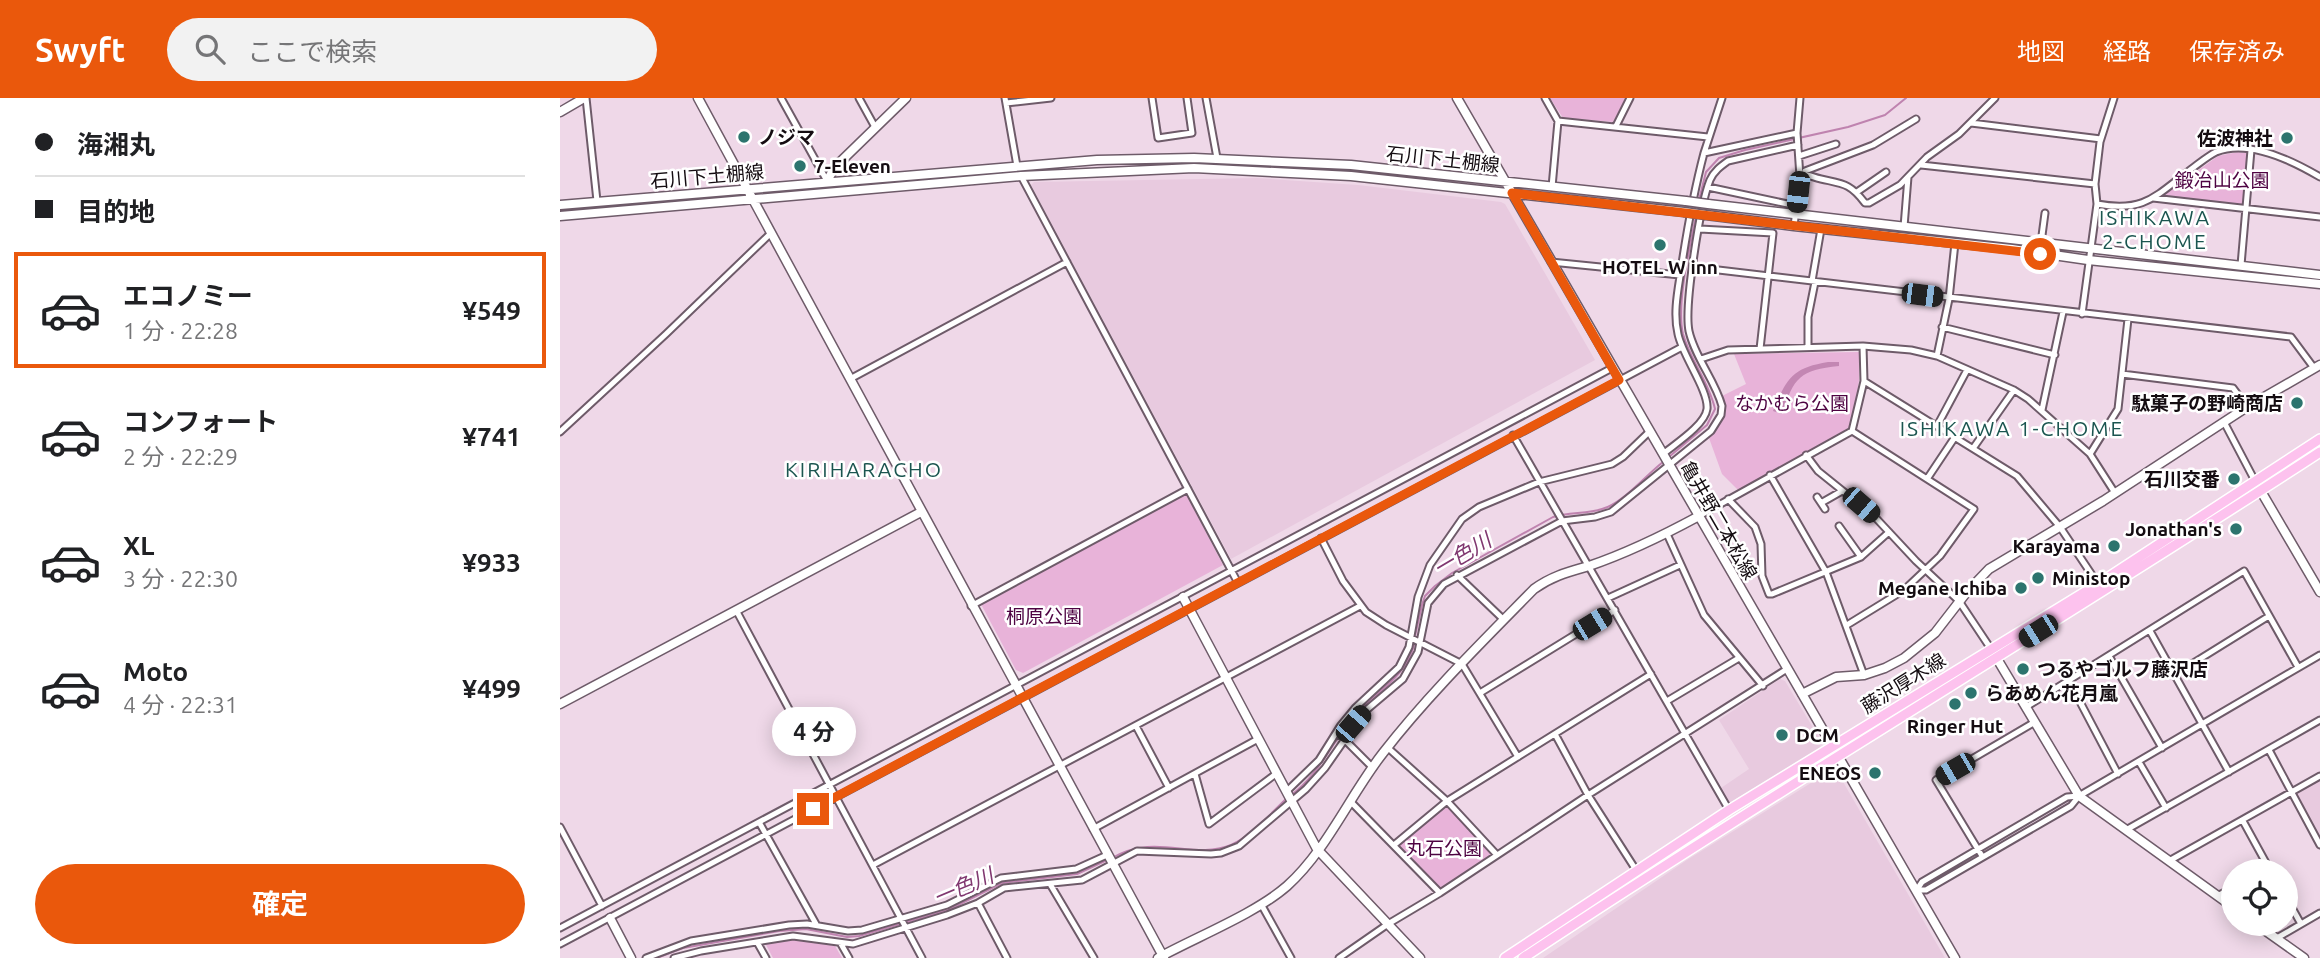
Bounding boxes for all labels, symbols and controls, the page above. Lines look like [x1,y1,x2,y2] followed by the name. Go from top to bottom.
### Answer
[167,18,657,81] search box
[191,30,229,68] icon: search
[35,31,125,68] text: Swyft
[247,37,377,66] text: ここで検索
[2017,38,2065,65] text: 地図
[2103,38,2151,65] text: 経路
[2189,38,2285,65] text: 保存済み
[758,126,815,148] place label: ノジマ
[2197,127,2273,149] place label: 佐波神社
[736,129,752,145] marker: ノジマ
[77,130,155,159] text: 海湘丸
[2279,130,2295,146] marker: 佐波神社
[1385,142,1501,176] street label: 石川下土棚線
[814,155,891,177] place label: 7-Eleven
[792,158,808,174] marker: 7-Eleven
[649,160,765,192] street label: 石川下土棚線
[2174,169,2270,191] park label: 鍛冶山公園
[1786,170,1811,214] car
[77,197,155,226] text: 目的地
[2099,205,2211,253] district label: ISHIKAWA 2-CHOME
[1652,237,1668,253] marker: HOTEL W inn
[2024,238,2056,270] route start
[1602,256,1718,278] place label: HOTEL W inn
[39,279,102,342] icon: car
[123,281,253,310] text: エコノミー
[1900,282,1945,308] car
[462,296,521,325] text: ¥549
[123,318,238,343] text: 1 分 · 22:28
[1735,392,1849,414] park label: なかむら公園
[2131,392,2283,414] place label: 駄菓子の野崎商店
[2289,395,2305,411] marker: 駄菓子の野崎商店
[39,405,102,468] icon: car
[123,407,278,436] text: コンフォート
[1900,416,2124,440] district label: ISHIKAWA 1-CHOME
[462,422,521,451] text: ¥741
[123,444,238,469] text: 2 分 · 22:29
[785,457,943,481] district label: KIRIHARACHO
[1676,457,1762,583] street label: 亀井野二本松線
[2144,468,2220,490] place label: 石川交番
[2226,471,2242,487] marker: 石川交番
[1839,483,1884,527] car
[2125,518,2222,540] place label: Jonathan's
[2228,521,2244,537] marker: Jonathan's
[1429,526,1497,581] water label: 一色川
[39,531,102,594] icon: car
[123,531,154,560] text: XL
[2012,535,2100,557] place label: Karayama
[2106,538,2122,554] marker: Karayama
[462,548,521,577] text: ¥933
[123,566,238,591] text: 3 分 · 22:30
[2052,567,2130,589] place label: Ministop
[2030,570,2046,586] marker: Ministop
[1878,577,2007,599] place label: Megane Ichiba
[2013,580,2029,596] marker: Megane Ichiba
[1569,604,1616,644] car
[1006,605,1082,627] park label: 桐原公園
[2015,611,2062,651] car
[1857,648,1949,718] street label: 藤沢厚木線
[39,657,102,720] icon: car
[123,657,188,686] text: Moto
[2037,658,2208,680] place label: つるやゴルフ藤沢店
[2015,661,2031,677] marker: つるやゴルフ藤沢店
[462,674,521,703] text: ¥499
[1985,682,2118,704] place label: らあめん花月嵐
[1963,685,1979,701] marker: らあめん花月嵐
[123,692,238,717] text: 4 分 · 22:31
[1947,696,1963,712] marker: Ringer Hut
[1332,701,1375,747] car
[771,708,855,756] callout: 4 分
[1907,715,2003,737] place label: Ringer Hut
[793,719,835,744] text: 4 分
[1796,724,1839,746] place label: DCM
[1774,727,1790,743] marker: DCM
[1932,749,1979,789] car
[1799,762,1861,784] place label: ENEOS
[1867,765,1883,781] marker: ENEOS
[797,793,829,825] route end
[1406,837,1482,859] park label: 丸石公園
[2221,859,2298,936] map controls
[2221,859,2298,936] button: locate
[929,862,999,909] water label: 一色川
[35,864,525,944] button: 確定

